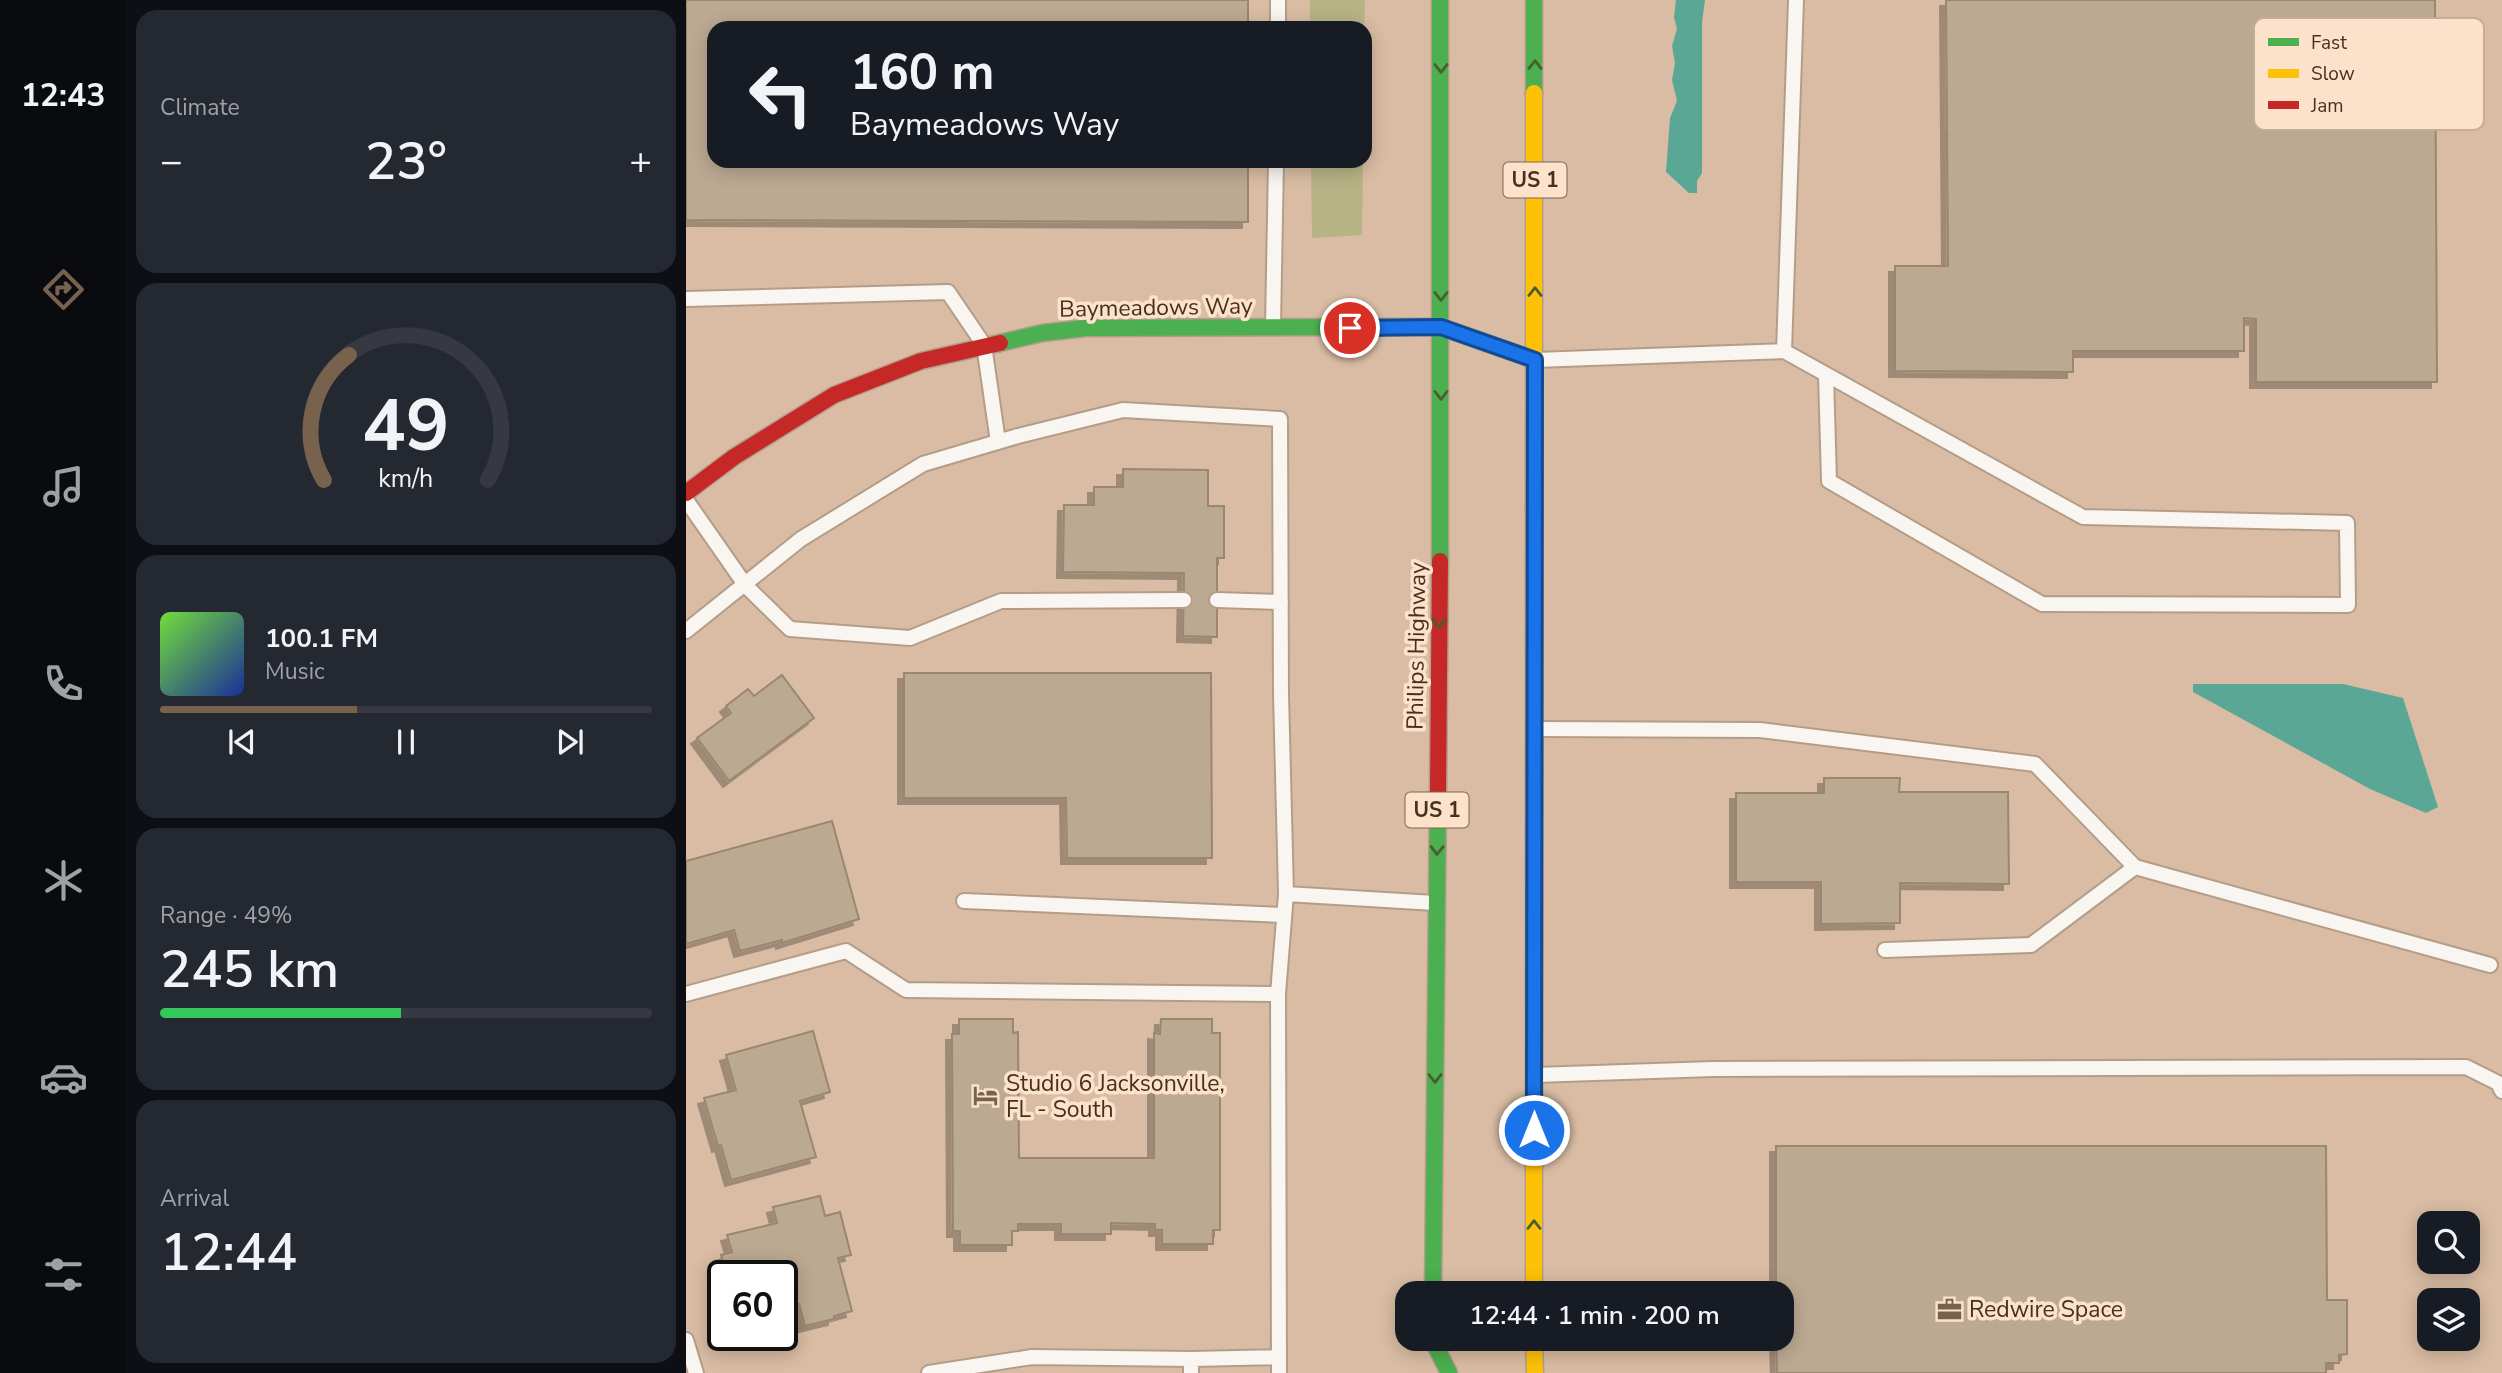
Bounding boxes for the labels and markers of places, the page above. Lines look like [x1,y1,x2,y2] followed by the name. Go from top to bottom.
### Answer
[1320,298,1380,358] pin
[1006,1068,1225,1125] place label: Studio 6 Jacksonville, FL - South
[972,1082,1000,1110] hotel icon: Studio 6 Jacksonville, FL - South
[1969,1294,2123,1325] place label: Redwire Space
[1935,1295,1963,1323] office icon: Redwire Space

